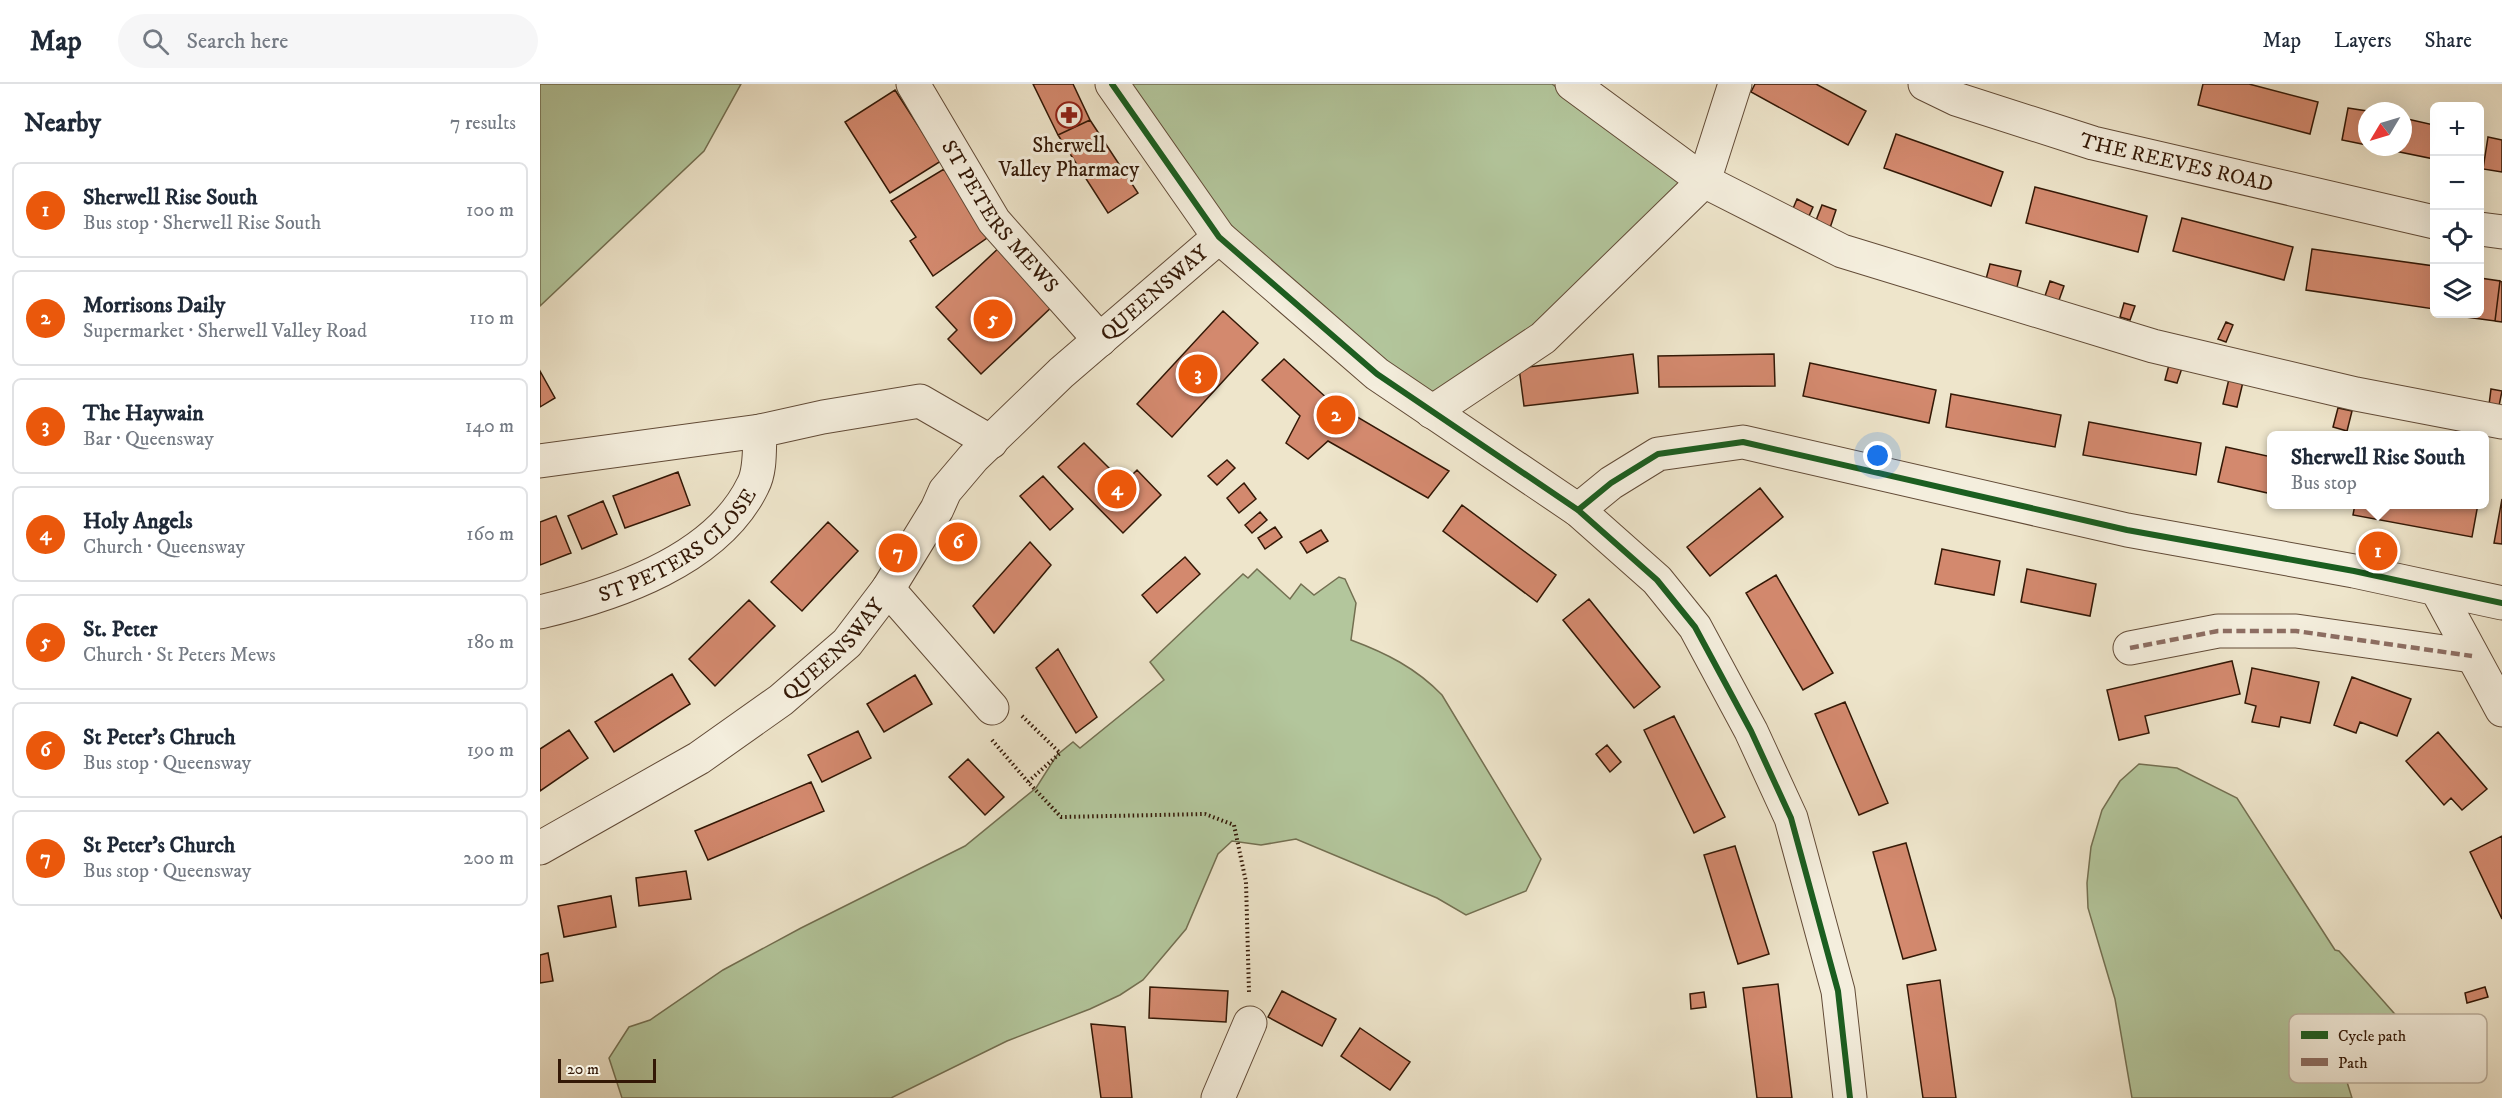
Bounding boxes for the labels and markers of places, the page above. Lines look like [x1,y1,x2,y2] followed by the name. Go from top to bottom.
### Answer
[1054,100,1084,130] pharmacy icon: Sherwell Valley Pharmacy
[998,133,1140,183] place label: Sherwell Valley Pharmacy
[974,296,1012,342] pin: 5
[1178,352,1218,396] pin: 3
[1316,392,1356,438] pin: 2
[1098,466,1136,512] pin: 4
[938,520,978,564] pin: 6
[2358,528,2398,574] pin: 1
[878,530,918,576] pin: 7

